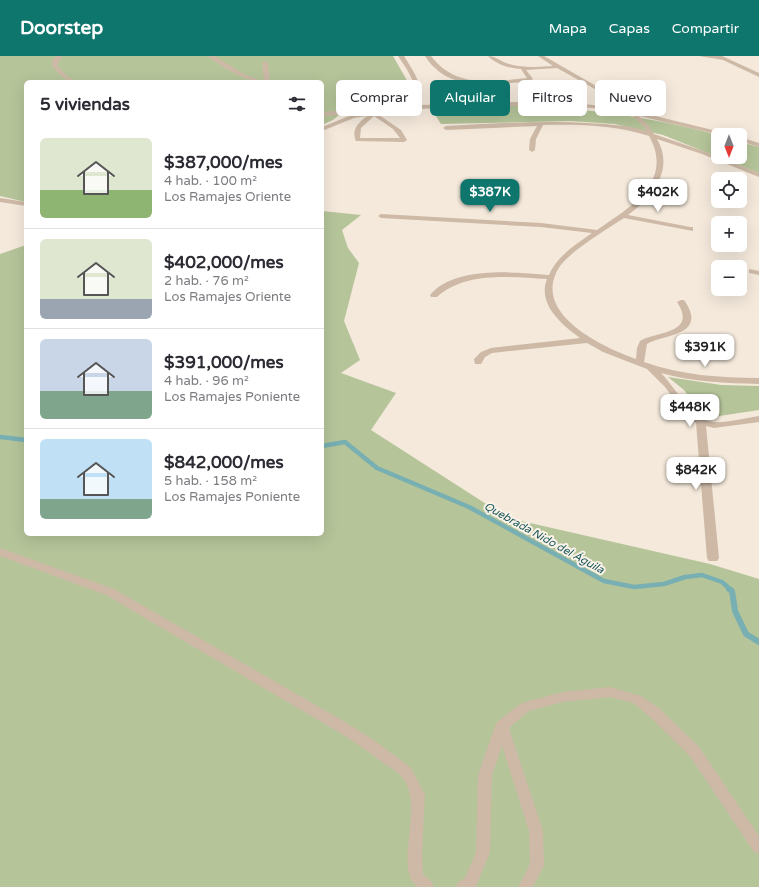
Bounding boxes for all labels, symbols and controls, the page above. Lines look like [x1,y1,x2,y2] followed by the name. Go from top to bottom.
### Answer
[20,17,103,39] text: Doorstep
[549,20,587,37] text: Mapa
[609,20,650,37] text: Capas
[672,20,739,37] text: Compartir
[336,80,422,116] chip: Comprar
[430,80,510,116] chip: Alquilar
[518,80,587,116] chip: Filtros
[595,80,666,116] chip: Nuevo
[286,93,308,115] icon: filters
[40,94,130,115] text: 5 viviendas
[711,128,747,164] north arrow
[711,128,747,296] map controls
[164,152,283,173] text: $387,000/mes
[72,154,120,202] icon: home
[711,172,747,208] button: locate
[164,173,257,189] text: 4 hab. · 100 m²
[462,179,518,213] pin: $387K
[630,179,686,213] pin: $402K
[469,184,511,200] text: $387K
[637,184,679,200] text: $402K
[164,189,291,205] text: Los Ramajes Oriente
[711,216,747,252] button: +
[164,252,284,273] text: $402,000/mes
[72,255,120,303] icon: home
[711,260,747,296] button: −
[164,273,249,289] text: 2 hab. · 76 m²
[164,289,291,305] text: Los Ramajes Oriente
[677,334,733,368] pin: $391K
[684,339,726,355] text: $391K
[164,352,284,373] text: $391,000/mes
[72,355,120,403] icon: home
[164,373,249,389] text: 4 hab. · 96 m²
[164,389,300,405] text: Los Ramajes Poniente
[662,394,718,428] pin: $448K
[669,399,711,415] text: $448K
[164,452,284,473] text: $842,000/mes
[72,455,120,503] icon: home
[668,457,724,491] pin: $842K
[675,462,717,478] text: $842K
[164,473,257,489] text: 5 hab. · 158 m²
[164,489,300,505] text: Los Ramajes Poniente
[482,500,607,577] water label: Quebrada Nido del Águila

